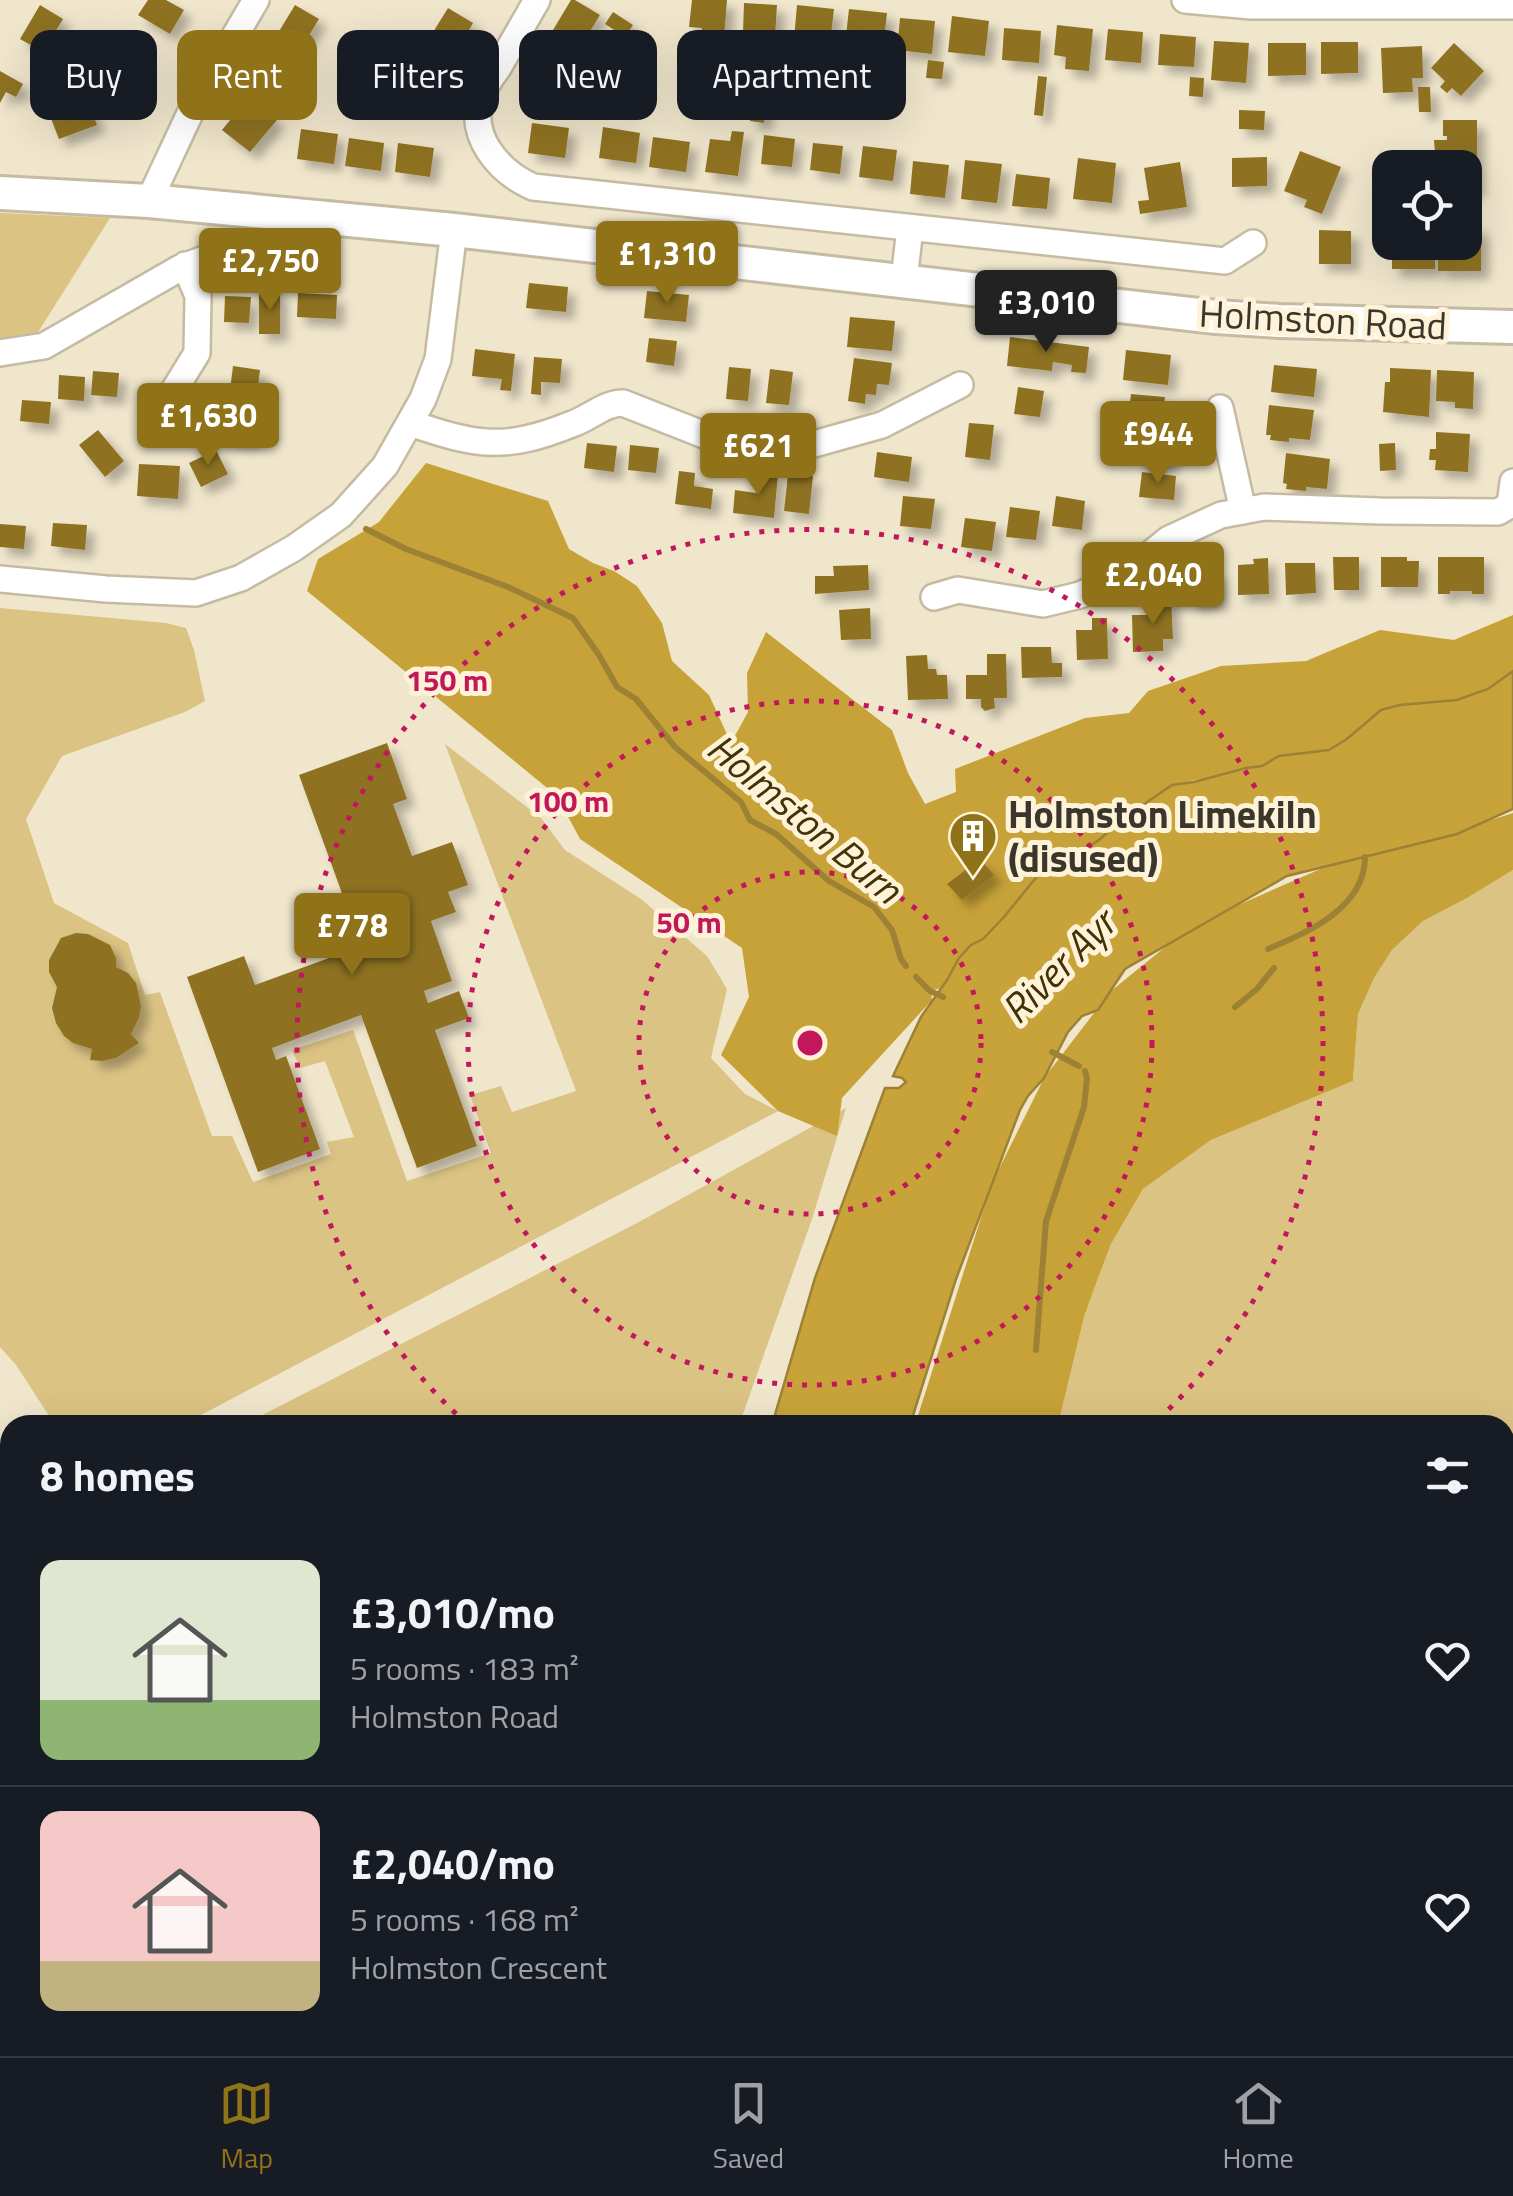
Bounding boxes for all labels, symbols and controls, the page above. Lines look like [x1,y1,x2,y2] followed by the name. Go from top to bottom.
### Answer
[30,30,157,120] chip: Buy
[177,30,317,120] chip: Rent
[337,30,499,120] chip: Filters
[519,30,657,120] chip: New
[677,30,906,120] chip: Apartment
[1372,150,1482,260] map controls
[1372,150,1482,260] button: locate
[586,221,748,306] pin: £1,310
[189,228,351,313] pin: £2,750
[618,229,716,277] text: £1,310
[221,236,319,284] text: £2,750
[965,270,1127,355] pin: £3,010
[997,278,1095,326] text: £3,010
[1198,284,1448,354] street label: Holmston Road
[127,383,289,468] pin: £1,630
[159,391,257,439] text: £1,630
[1099,401,1217,486] pin: £944
[1122,409,1194,457] text: £944
[699,413,817,498] pin: £621
[722,421,794,469] text: £621
[1072,542,1234,627] pin: £2,040
[1104,550,1202,598] text: £2,040
[406,657,488,703] text: 150 m
[694,718,917,919] water label: Holmston Burn
[527,778,609,824] text: 100 m
[1008,785,1317,887] place label: Holmston Limekiln (disused)
[947,810,999,878] building icon: Holmston Limekiln (disused)
[987,892,1132,1037] water label: River Ayr
[293,893,411,978] pin: £778
[656,899,722,945] text: 50 m
[316,901,388,949] text: £778
[792,1025,828,1061] centre of rings
[40,1443,195,1507] text: 8 homes
[1420,1448,1475,1503] icon: filters
[350,1580,555,1644] text: £3,010/mo
[120,1600,240,1720] icon: home
[1420,1633,1475,1688] icon: heart
[350,1644,579,1692] text: 5 rooms · 183 m²
[350,1692,559,1740] text: Holmston Road
[350,1831,555,1895] text: £2,040/mo
[120,1851,240,1971] icon: home
[1420,1884,1475,1939] icon: heart
[350,1895,579,1943] text: 5 rooms · 168 m²
[350,1943,607,1991] text: Holmston Crescent
[219,2076,274,2179] tab: Map
[713,2076,784,2179] tab: Saved
[1223,2076,1294,2179] tab: Home

